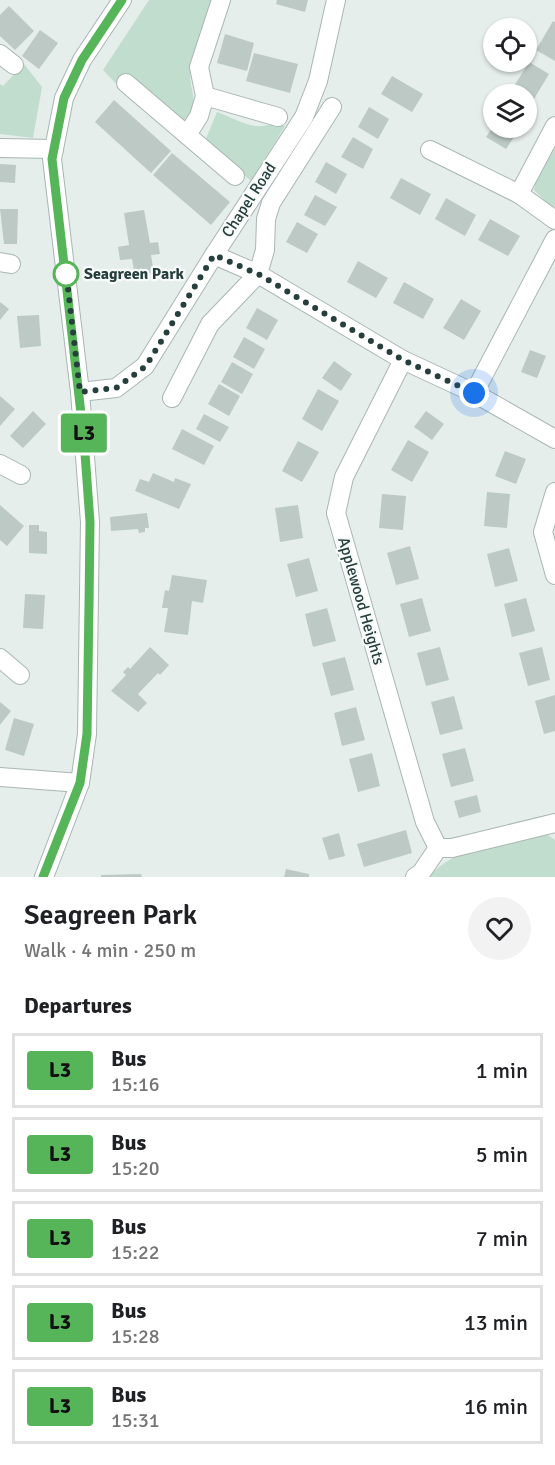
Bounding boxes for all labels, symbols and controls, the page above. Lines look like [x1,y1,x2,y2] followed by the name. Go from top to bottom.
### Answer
[483,18,537,138] map controls
[483,18,537,72] button: locate
[483,84,537,138] button: layers
[217,159,281,241] street label: Chapel Road
[53,261,79,287] marker: Seagreen Park
[84,264,185,284] place label: Seagreen Park
[459,378,489,408] your location
[57,414,111,452] line badge: L3
[73,420,95,446] text: L3
[333,535,389,667] street label: Applewood Heights
[468,897,531,960] button: heart
[24,898,197,932] text: Seagreen Park
[24,938,196,963] text: Walk · 4 min · 250 m
[24,992,132,1019] text: Departures
[111,1045,146,1072] text: Bus
[49,1057,71,1083] text: L3
[476,1057,528,1084] text: 1 min
[111,1072,160,1097] text: 15:16
[111,1129,146,1156] text: Bus
[49,1141,71,1167] text: L3
[476,1141,528,1168] text: 5 min
[111,1156,160,1181] text: 15:20
[111,1213,146,1240] text: Bus
[49,1225,71,1251] text: L3
[476,1225,528,1252] text: 7 min
[111,1240,160,1265] text: 15:22
[111,1297,146,1324] text: Bus
[49,1309,71,1335] text: L3
[464,1309,528,1336] text: 13 min
[111,1324,160,1349] text: 15:28
[111,1381,146,1408] text: Bus
[49,1393,71,1419] text: L3
[464,1393,528,1420] text: 16 min
[111,1408,160,1433] text: 15:31

